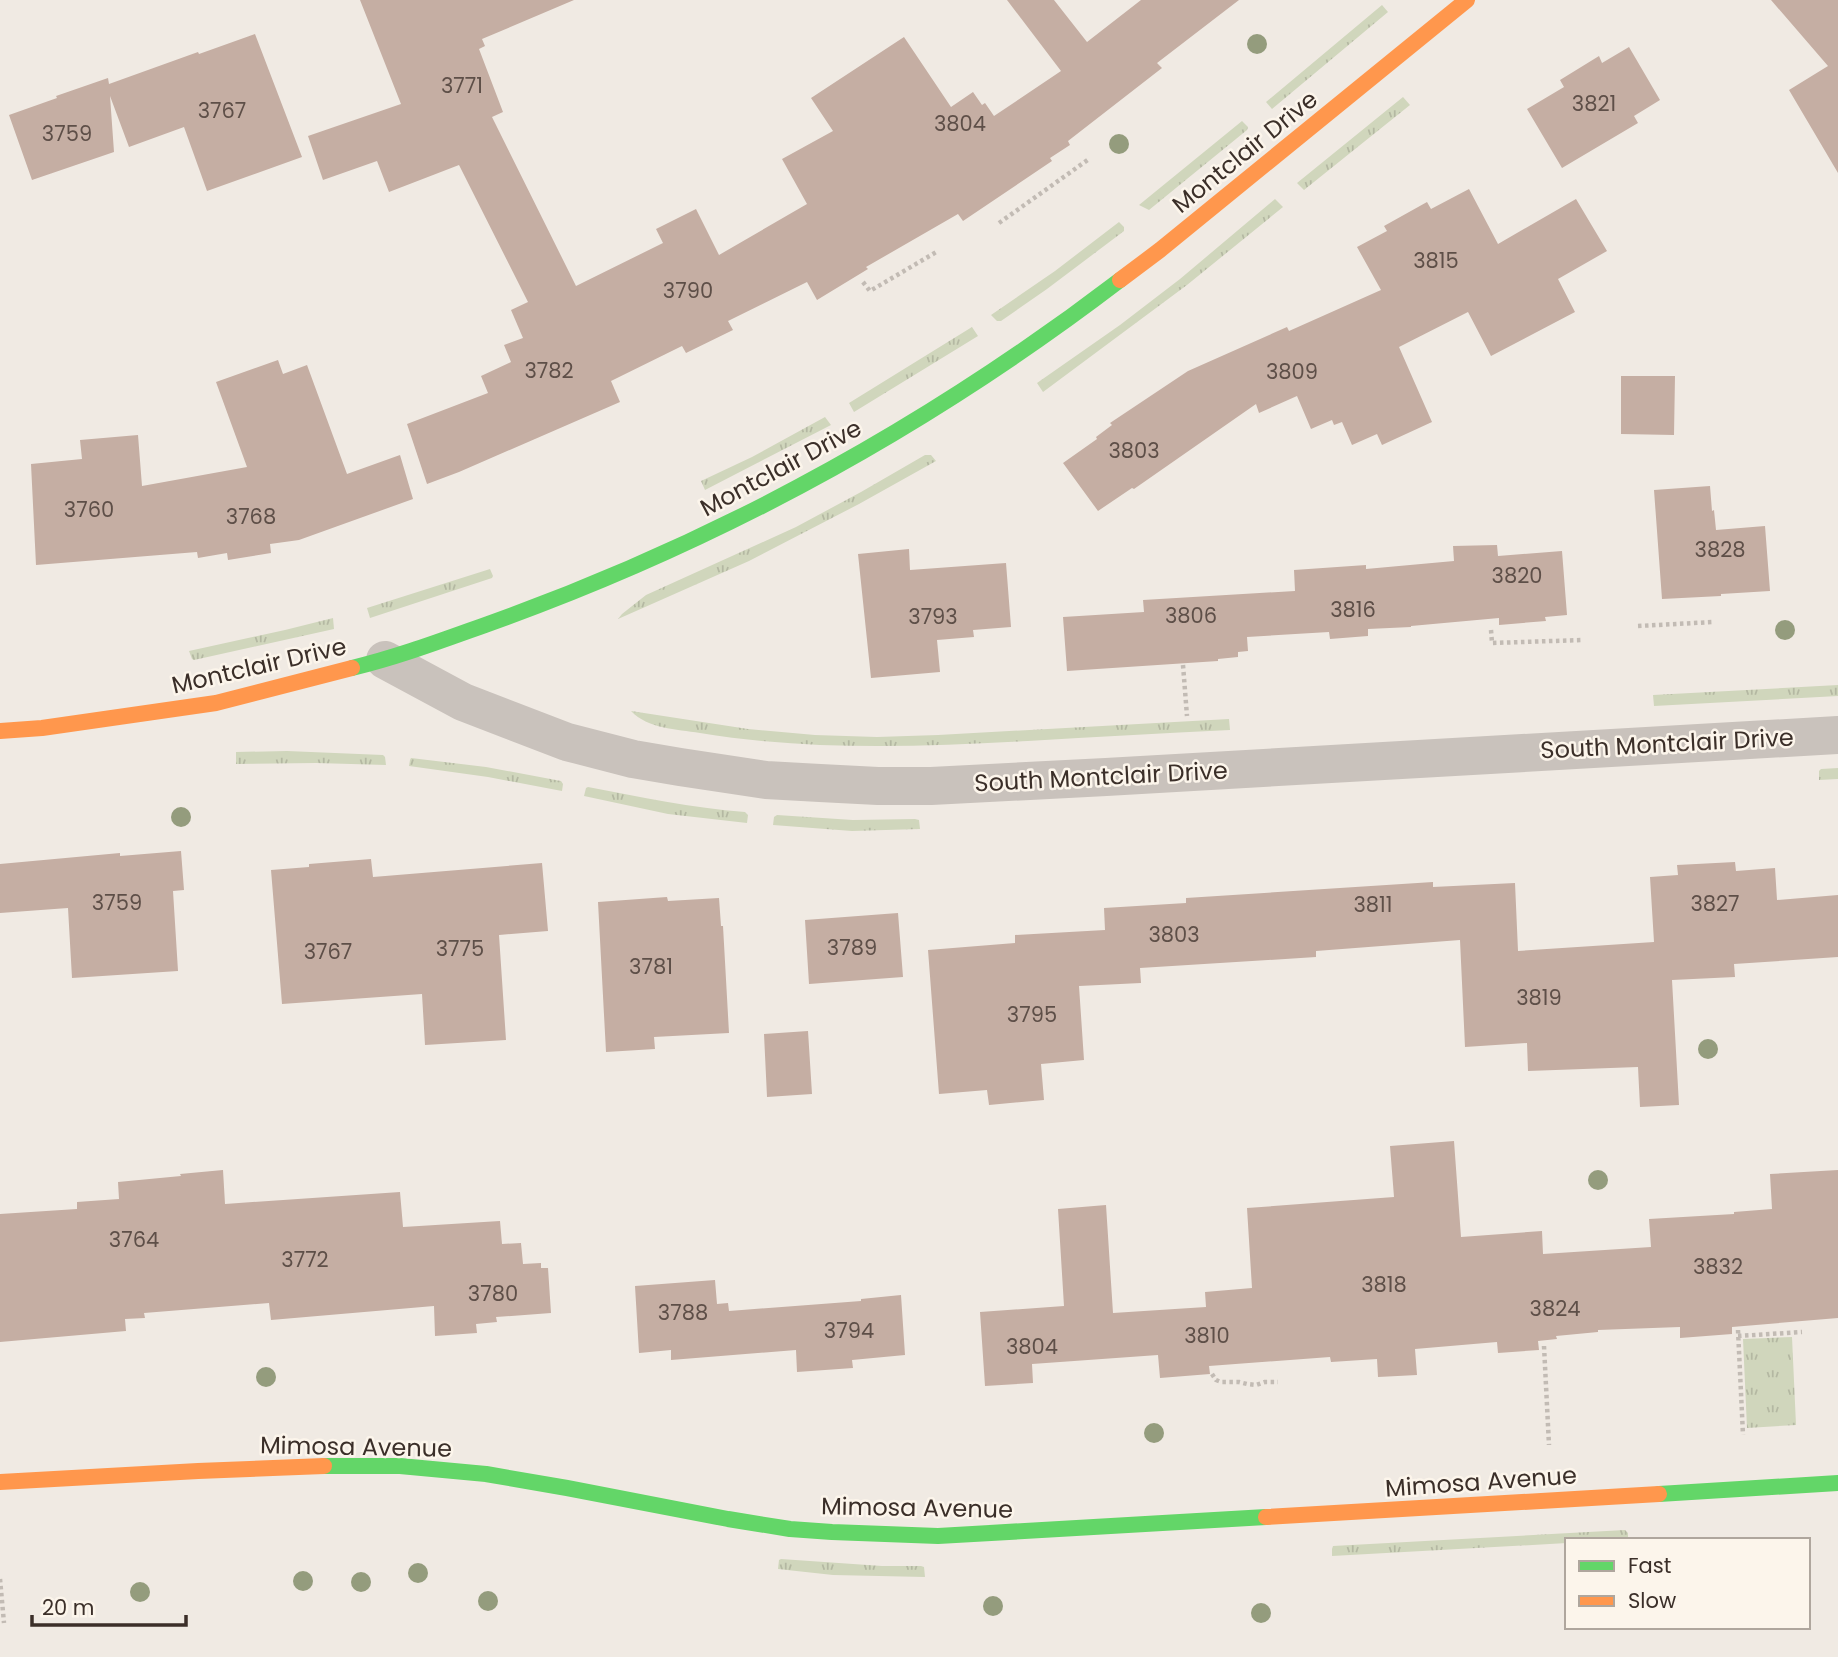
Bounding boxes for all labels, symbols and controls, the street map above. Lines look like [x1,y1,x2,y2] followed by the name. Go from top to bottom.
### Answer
[441,71,483,100] house number: 3771
[1165,83,1324,221] street label: Montclair Drive
[1572,89,1616,118] house number: 3821
[198,96,246,125] house number: 3767
[934,109,986,138] house number: 3804
[42,119,92,148] house number: 3759
[1413,246,1459,275] house number: 3815
[663,276,713,305] house number: 3790
[524,356,574,385] house number: 3782
[1266,357,1318,386] house number: 3809
[694,411,867,524] street label: Montclair Drive
[1108,436,1160,465] house number: 3803
[64,495,114,524] house number: 3760
[226,502,276,531] house number: 3768
[1695,535,1745,564] house number: 3828
[1492,561,1542,590] house number: 3820
[1330,595,1376,624] house number: 3816
[1165,601,1217,630] house number: 3806
[908,602,958,631] house number: 3793
[168,629,349,702] street label: Montclair Drive
[1540,720,1794,767] street label: South Montclair Drive
[974,753,1228,800] street label: South Montclair Drive
[92,888,142,917] house number: 3759
[1690,889,1740,918] house number: 3827
[1353,890,1393,919] house number: 3811
[1148,920,1200,949] house number: 3803
[827,933,877,962] house number: 3789
[436,934,484,963] house number: 3775
[304,937,352,966] house number: 3767
[629,952,673,981] house number: 3781
[1516,983,1562,1012] house number: 3819
[1007,1000,1057,1029] house number: 3795
[109,1225,159,1254] house number: 3764
[281,1245,329,1274] house number: 3772
[1693,1252,1743,1281] house number: 3832
[1361,1270,1407,1299] house number: 3818
[468,1279,518,1308] house number: 3780
[1530,1294,1580,1323] house number: 3824
[658,1298,708,1327] house number: 3788
[824,1316,874,1345] house number: 3794
[1184,1321,1230,1350] house number: 3810
[1006,1332,1058,1361] house number: 3804
[260,1428,452,1465] street label: Mimosa Avenue
[1384,1458,1578,1505] street label: Mimosa Avenue
[821,1489,1013,1526] street label: Mimosa Avenue
[1565,1538,1810,1629] legend
[1628,1551,1671,1580] text: Fast
[32,1584,186,1628] scale bar
[1628,1586,1676,1615] text: Slow
[42,1593,95,1622] text: 20 m

